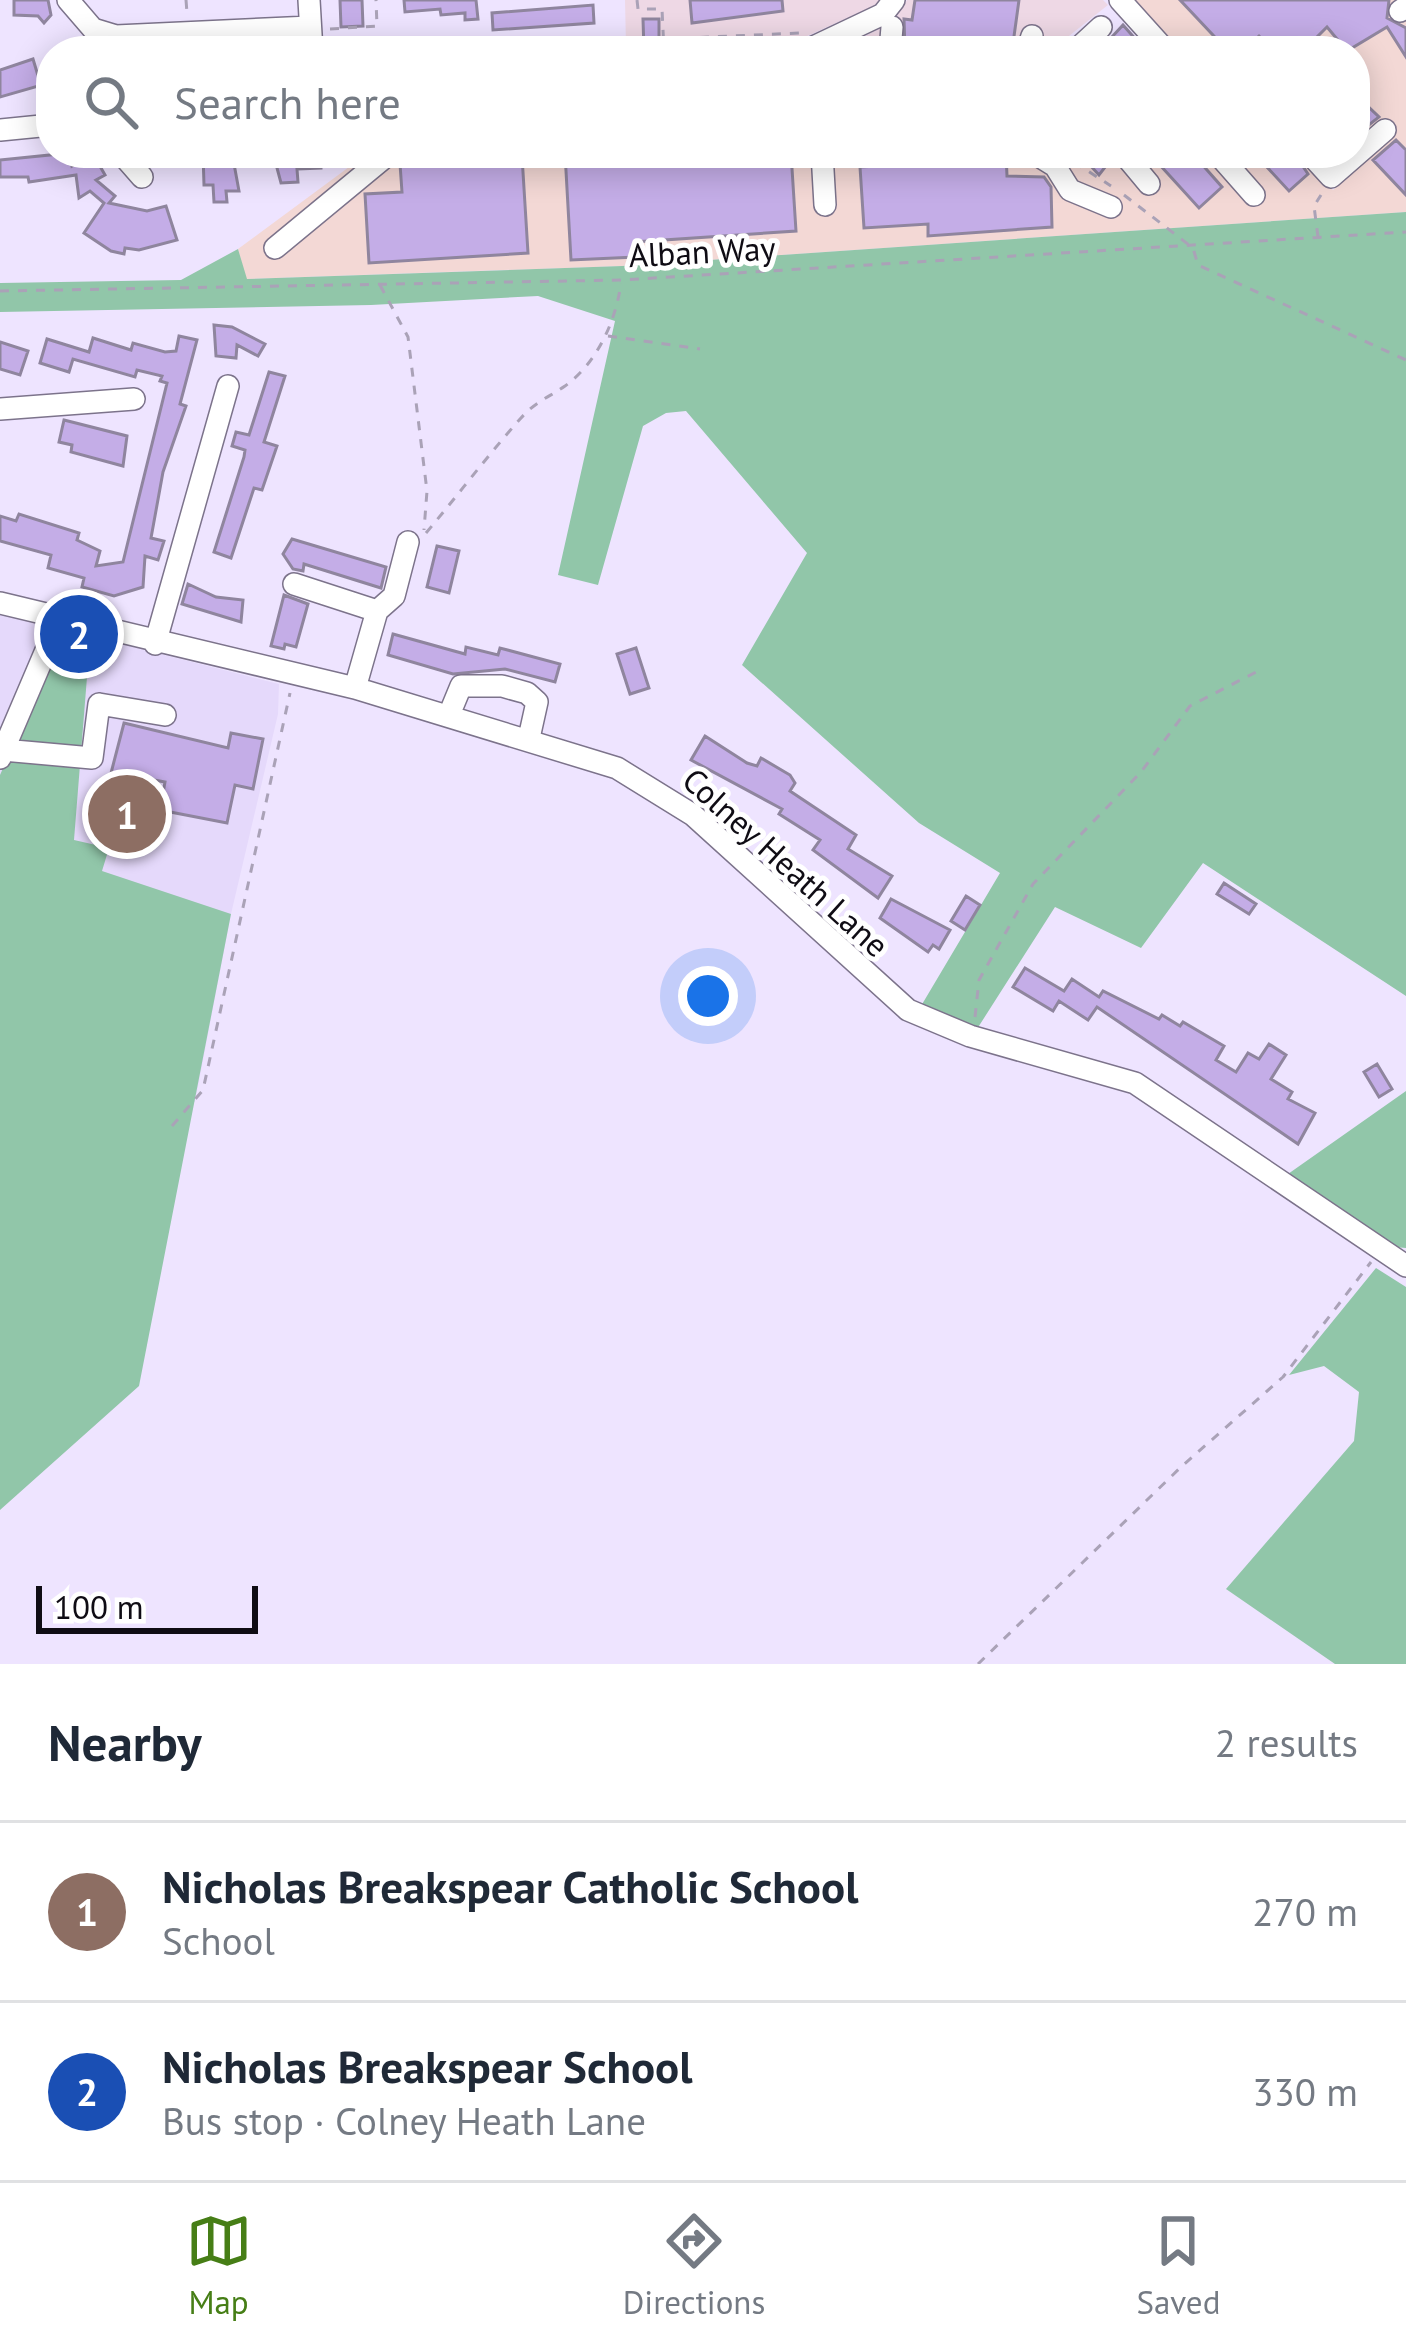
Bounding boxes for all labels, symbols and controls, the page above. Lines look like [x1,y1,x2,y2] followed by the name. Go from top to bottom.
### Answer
[36,36,1370,168] search box
[78,69,144,135] icon: search
[174,73,401,131] text: Search here
[627,226,777,276] street label: Alban Way
[40,589,118,679] pin: 2
[674,758,898,966] street label: Colney Heath Lane
[88,769,166,859] pin: 1
[678,966,738,1026] your location
[36,1580,258,1633] scale bar
[54,1585,144,1628] text: 100 m
[48,1709,202,1775] text: Nearby
[1215,1717,1358,1768] text: 2 results
[162,1857,858,1915] text: Nicholas Breakspear Catholic School
[76,1886,98,1937] text: 1
[1252,1886,1358,1937] text: 270 m
[162,1915,275,1966] text: School
[162,2037,693,2095] text: Nicholas Breakspear School
[76,2066,98,2117] text: 2
[1252,2066,1358,2117] text: 330 m
[162,2095,646,2146] text: Bus stop · Colney Heath Lane
[186,2208,252,2323] tab: Map
[623,2208,765,2323] tab: Directions
[1136,2208,1220,2323] tab: Saved

